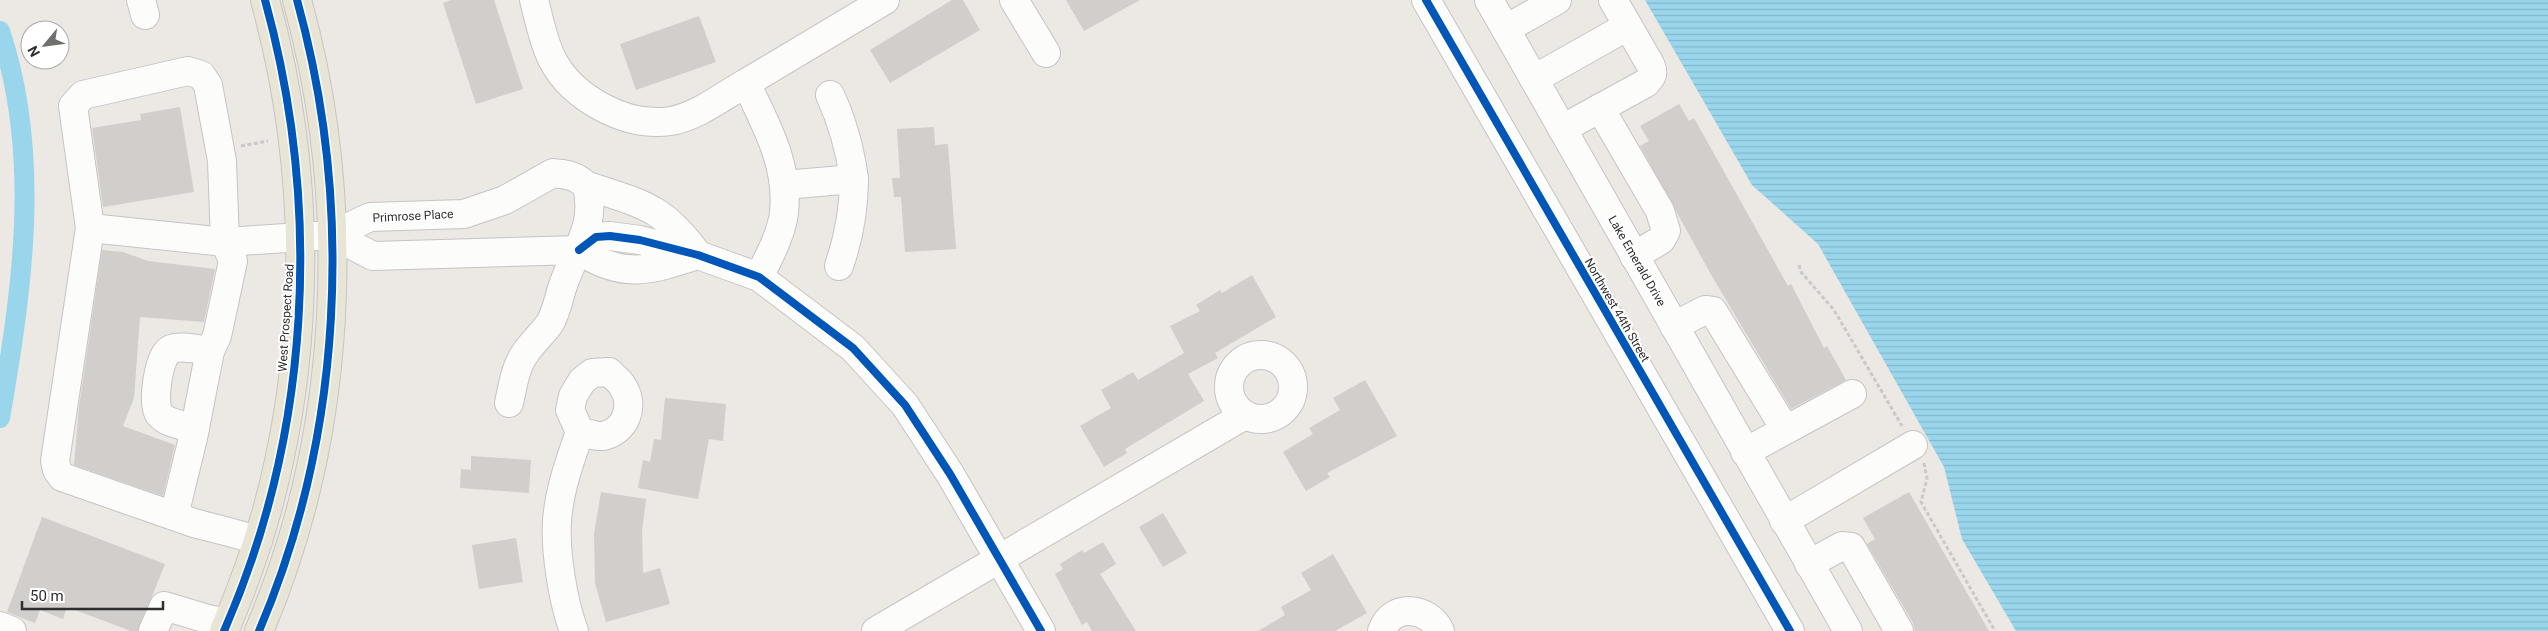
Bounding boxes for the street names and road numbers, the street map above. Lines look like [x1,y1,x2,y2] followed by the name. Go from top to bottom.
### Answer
[372,207,454,225] street label: Primrose Place
[1605,213,1669,309] street label: Lake Emerald Drive
[1582,256,1652,364] street label: Northwest 44th Street
[275,263,297,373] street label: West Prospect Road

